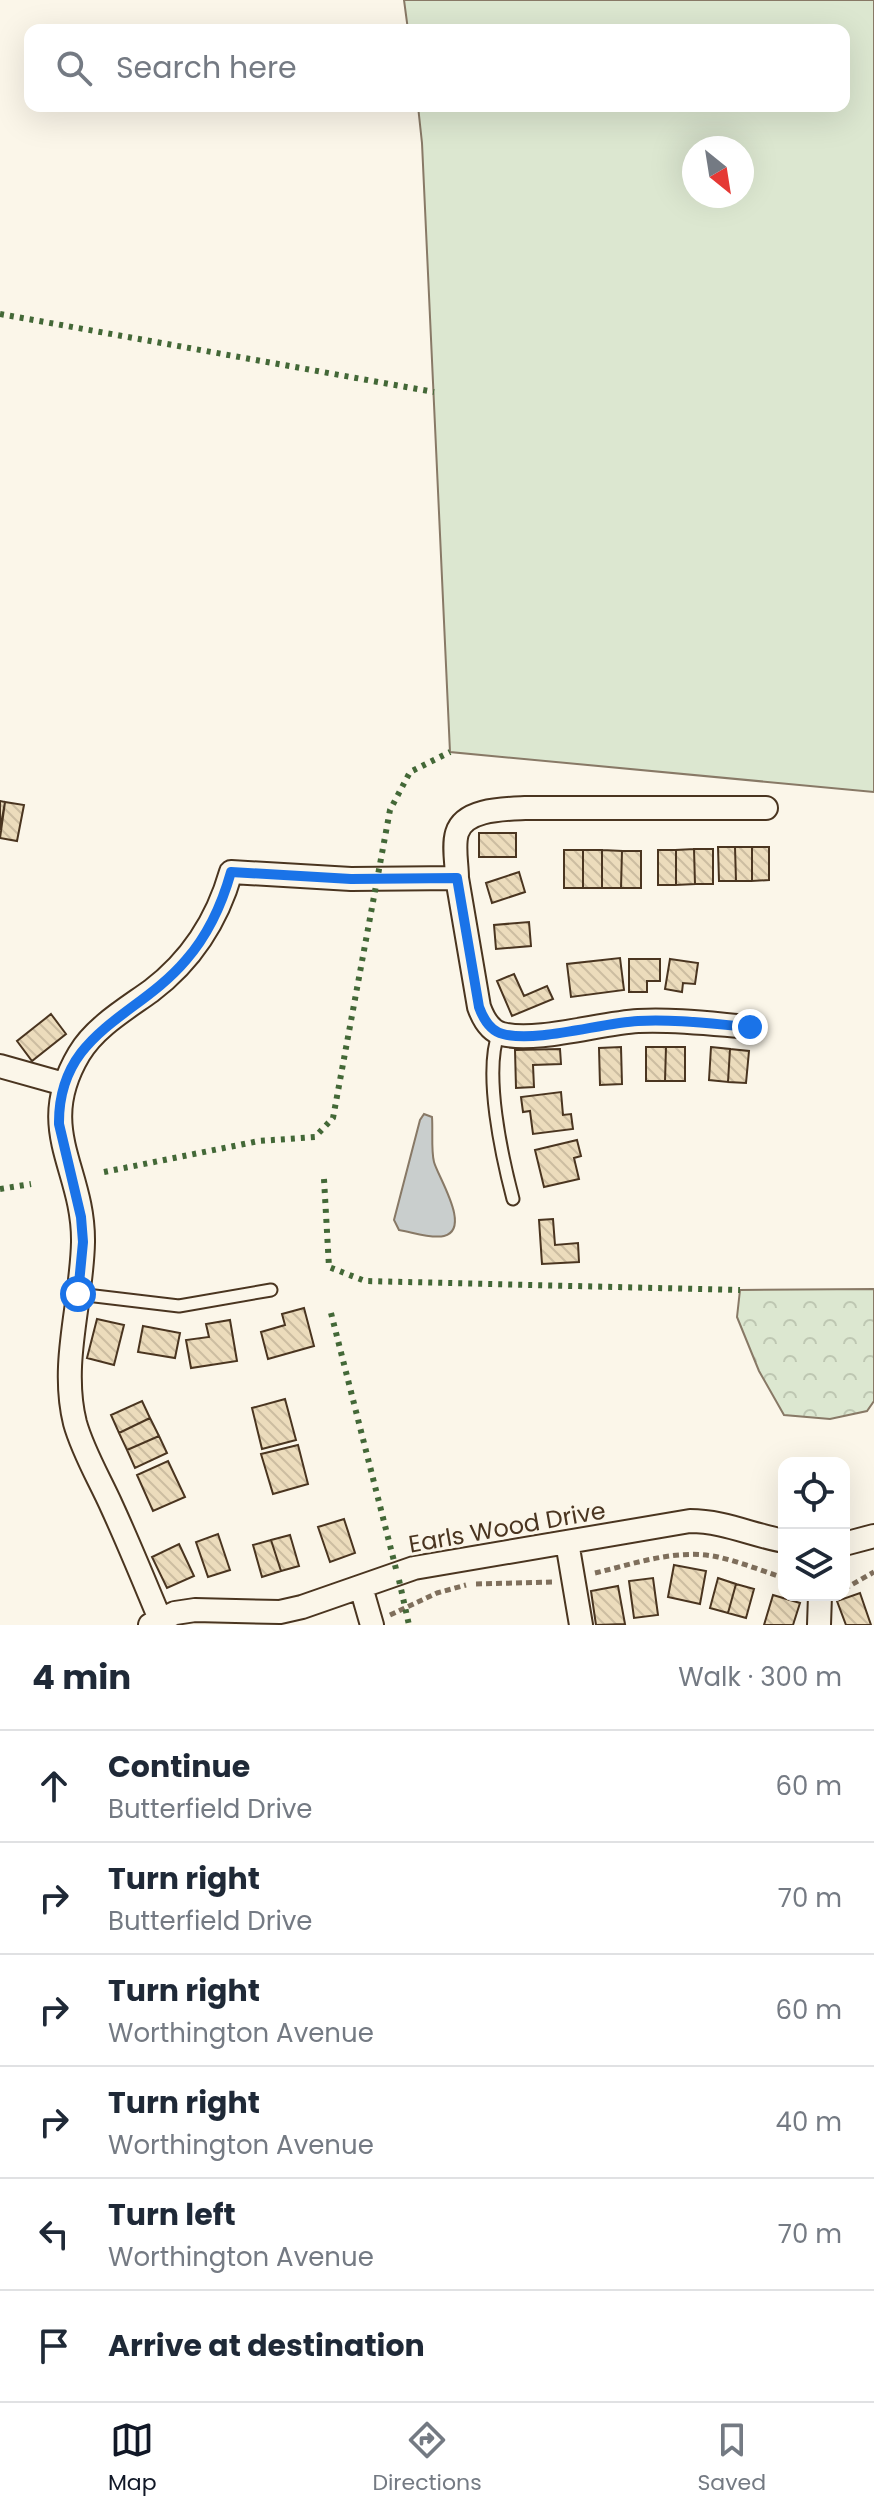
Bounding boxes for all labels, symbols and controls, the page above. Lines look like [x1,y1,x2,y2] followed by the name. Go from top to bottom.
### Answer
[24,24,850,112] search box
[52,46,96,90] icon: search
[116,46,297,89] text: Search here
[682,136,754,208] north arrow
[732,1009,768,1045] route end
[60,1276,96,1312] route start
[778,1457,850,1601] map controls
[778,1457,850,1529] button: locate
[406,1493,608,1561] street label: Earls Wood Drive
[778,1529,850,1601] button: layers
[32,1653,131,1701] text: 4 min
[678,1659,842,1695] text: Walk · 300 m
[108,1745,250,1788] text: Continue
[32,1764,76,1808] icon: ahead
[775,1768,842,1804] text: 60 m
[108,1791,313,1827] text: Butterfield Drive
[108,1857,260,1900] text: Turn right
[32,1876,76,1920] icon: right
[778,1880,842,1916] text: 70 m
[108,1903,313,1939] text: Butterfield Drive
[108,1969,260,2012] text: Turn right
[32,1988,76,2032] icon: right
[775,1992,842,2028] text: 60 m
[108,2015,374,2051] text: Worthington Avenue
[108,2081,260,2124] text: Turn right
[32,2100,76,2144] icon: right
[776,2104,842,2140] text: 40 m
[108,2127,374,2163] text: Worthington Avenue
[108,2193,236,2236] text: Turn left
[32,2212,76,2256] icon: left
[778,2216,842,2252] text: 70 m
[108,2239,374,2275] text: Worthington Avenue
[32,2324,76,2368] icon: arrive
[108,2324,425,2367] text: Arrive at destination
[108,2418,157,2499] tab: Map
[372,2418,482,2499] tab: Directions
[697,2418,766,2499] tab: Saved

